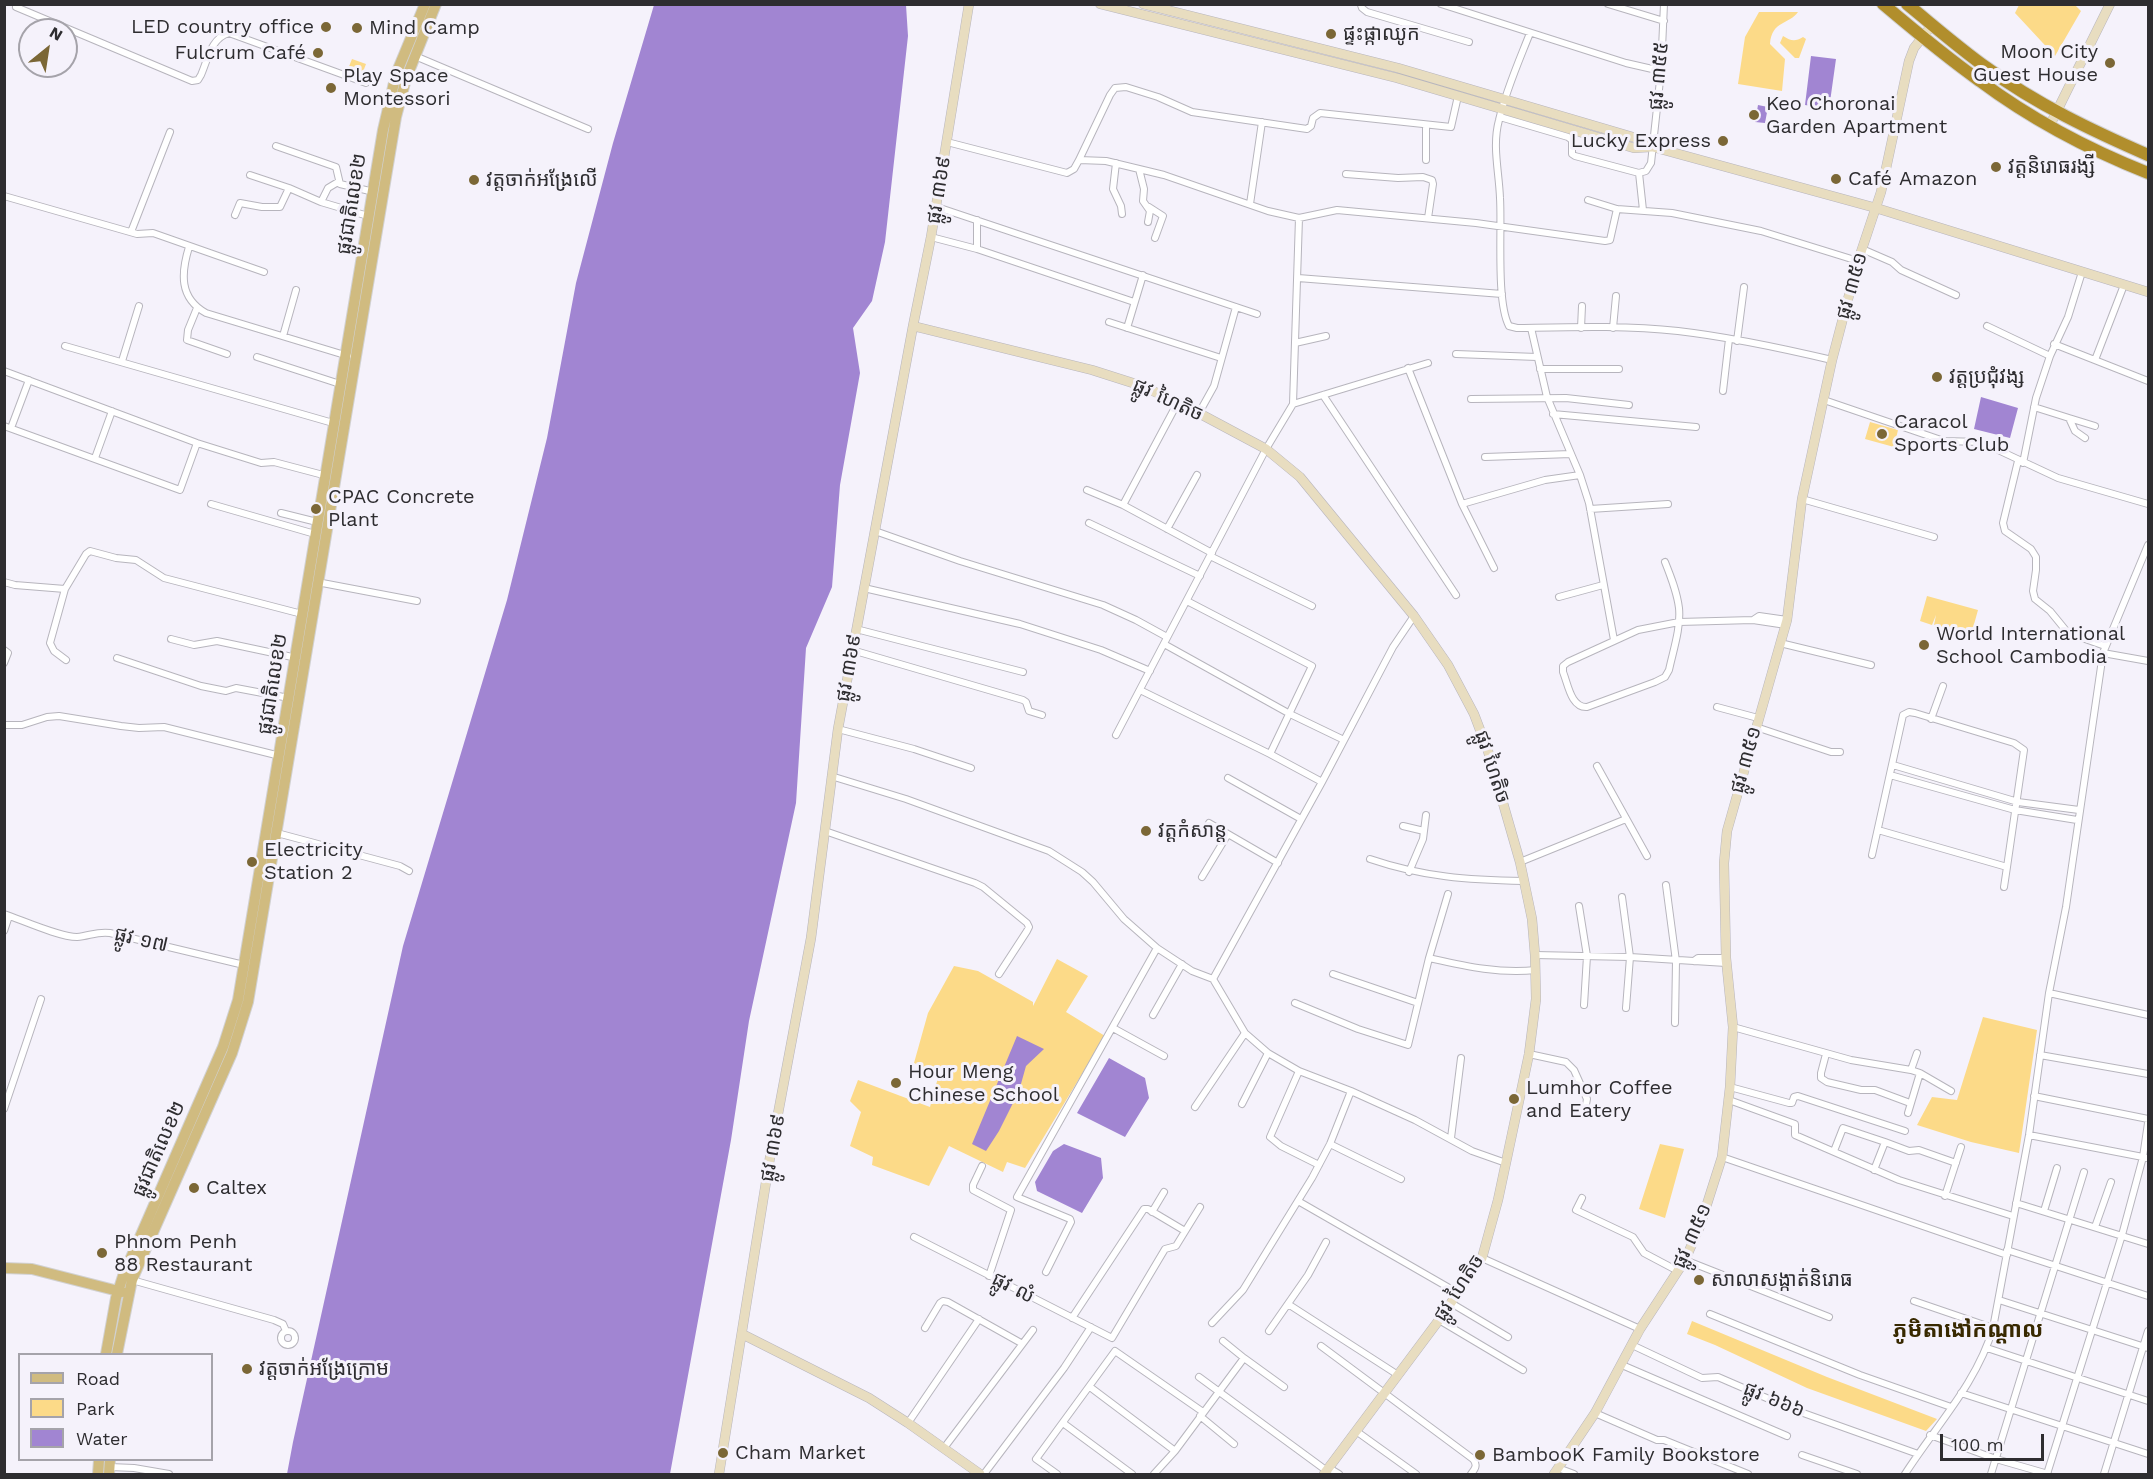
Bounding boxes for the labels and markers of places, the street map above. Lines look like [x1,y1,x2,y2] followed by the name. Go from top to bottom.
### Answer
[131,15,314,39] place label: LED country office
[369,16,480,40] place label: Mind Camp
[319,20,333,34] marker: LED country office
[350,21,364,35] marker: Mind Camp
[1343,22,1420,46] place label: ផ្ទះផ្កាឈូក
[1324,27,1338,41] marker: ផ្ទះផ្កាឈូក
[1973,40,2098,87] place label: Moon City Guest House
[175,41,306,65] place label: Fulcrum Café
[311,46,325,60] marker: Fulcrum Café
[2103,56,2117,70] marker: Moon City Guest House
[343,64,451,111] place label: Play Space Montessori
[324,81,338,95] marker: Play Space Montessori
[1766,92,1947,139] place label: Keo Choronai Garden Apartment
[1747,108,1761,122] marker: Keo Choronai Garden Apartment
[1571,129,1711,153] place label: Lucky Express
[1716,134,1730,148] marker: Lucky Express
[2008,155,2095,179] place label: វត្តនិរោធរង្សី
[1989,160,2003,174] marker: វត្តនិរោធរង្សី
[1848,167,1977,191] place label: Café Amazon
[486,168,598,192] place label: វត្តចាក់អង្រែលើ
[1829,172,1843,186] marker: Café Amazon
[467,173,481,187] marker: វត្តចាក់អង្រែលើ
[1949,365,2025,389] place label: វត្តប្រជុំវង្ស
[1930,370,1944,384] marker: វត្តប្រជុំវង្ស
[1894,410,2009,457] place label: Caracol Sports Club
[1875,427,1889,441] marker: Caracol Sports Club
[328,485,475,532] place label: CPAC Concrete Plant
[309,502,323,516] marker: CPAC Concrete Plant
[1936,622,2125,669] place label: World International School Cambodia
[1917,638,1931,652] marker: World International School Cambodia
[1158,819,1227,843] place label: វត្តកំសាន្ត
[1139,824,1153,838] marker: វត្តកំសាន្ត
[264,838,363,885] place label: Electricity Station 2
[245,855,259,869] marker: Electricity Station 2
[908,1060,1059,1107] place label: Hour Meng Chinese School
[889,1076,903,1090] marker: Hour Meng Chinese School
[1526,1076,1673,1123] place label: Lumhor Coffee and Eatery
[1507,1092,1521,1106] marker: Lumhor Coffee and Eatery
[206,1176,267,1200] place label: Caltex
[187,1181,201,1195] marker: Caltex
[114,1230,252,1277] place label: Phnom Penh 88 Restaurant
[95,1246,109,1260] marker: Phnom Penh 88 Restaurant
[1711,1268,1853,1292] place label: សាលាសង្កាត់និរោធ
[1692,1273,1706,1287] marker: សាលាសង្កាត់និរោធ
[259,1357,389,1381] place label: វត្តចាក់អង្រែក្រោម
[240,1362,254,1376] marker: វត្តចាក់អង្រែក្រោម
[735,1441,865,1465] place label: Cham Market
[1492,1443,1760,1467] place label: BambooK Family Bookstore
[716,1446,730,1460] marker: Cham Market
[1473,1448,1487,1462] marker: BambooK Family Bookstore

